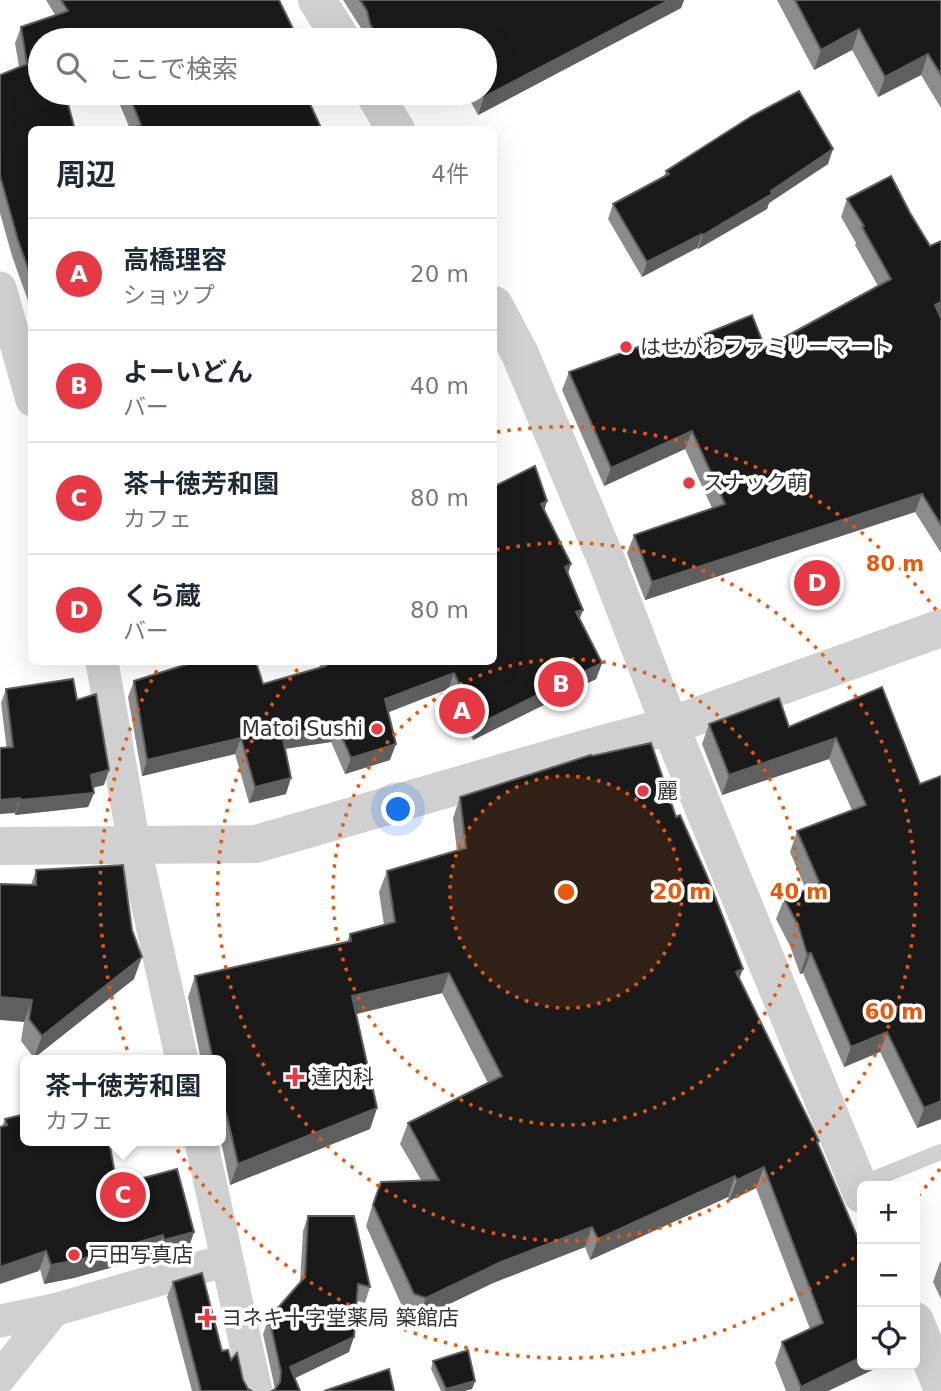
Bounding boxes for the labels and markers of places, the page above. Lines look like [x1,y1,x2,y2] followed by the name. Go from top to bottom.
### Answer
[640,335,892,359] place label: はせがわファミリーマート
[618,339,634,355] marker: はせがわファミリーマート
[703,471,808,495] place label: スナック萌
[681,475,697,491] marker: スナック萌
[794,557,840,609] pin: D
[538,658,584,710] pin: B
[439,685,485,737] pin: A
[242,717,363,741] place label: Matoi Sushi
[369,721,385,737] marker: Matoi Sushi
[657,779,678,803] place label: 麗
[635,783,651,799] marker: 麗
[554,880,578,904] centre of rings
[311,1065,374,1089] place label: 達内科
[285,1067,305,1087] marker: 達内科
[100,1169,146,1221] pin: C
[88,1243,193,1267] place label: 戸田写真店
[66,1247,82,1263] marker: 戸田写真店
[221,1306,459,1330] place label: ヨネキ十字堂薬局 築館店
[199,1310,215,1326] marker: ヨネキ十字堂薬局 築館店

